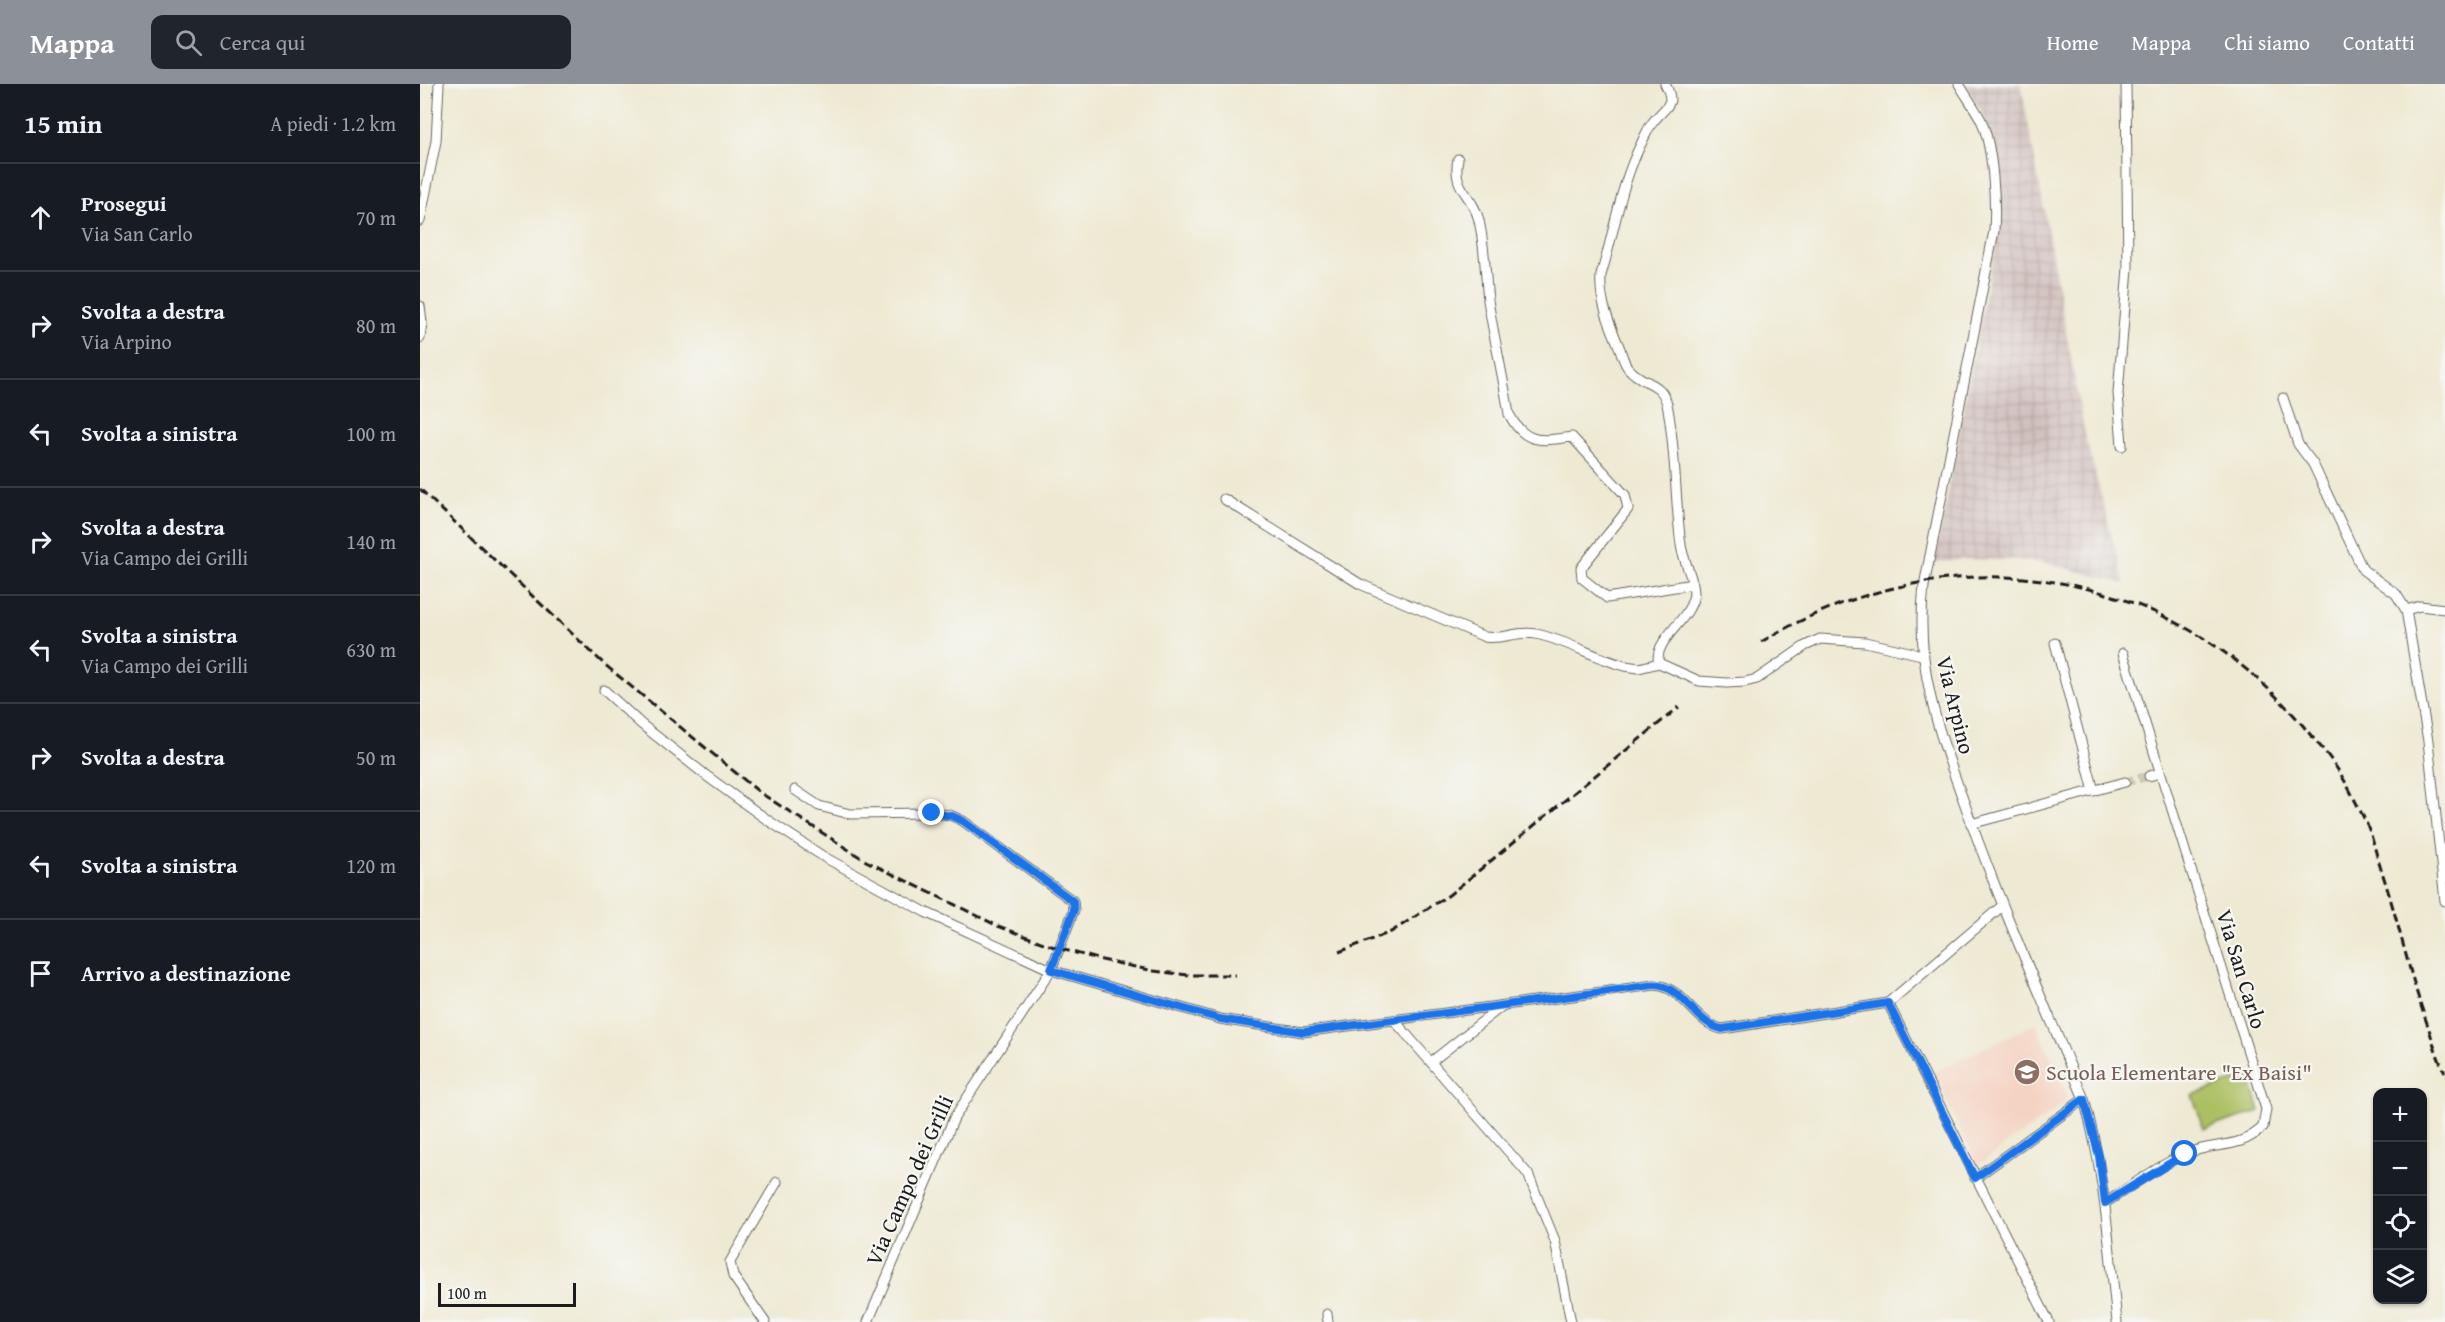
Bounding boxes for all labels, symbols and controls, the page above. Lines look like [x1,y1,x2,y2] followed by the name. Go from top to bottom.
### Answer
[151,15,571,69] search box
[30,22,115,63] text: Mappa
[172,26,205,59] icon: search
[220,26,305,58] text: Cerca qui
[2047,27,2099,58] text: Home
[2132,27,2191,58] text: Mappa
[2224,27,2310,58] text: Chi siamo
[2343,27,2415,58] text: Contatti
[24,104,102,143] text: 15 min
[270,109,396,138] text: A piedi · 1.2 km
[81,187,167,219] text: Prosegui
[24,201,57,234] icon: ahead
[356,203,396,232] text: 70 m
[81,219,193,248] text: Via San Carlo
[81,295,225,327] text: Svolta a destra
[24,309,57,342] icon: right
[356,311,396,340] text: 80 m
[81,327,172,356] text: Via Arpino
[24,417,57,450] icon: left
[81,417,238,449] text: Svolta a sinistra
[346,419,396,448] text: 100 m
[81,511,225,543] text: Svolta a destra
[24,525,57,558] icon: right
[346,527,396,556] text: 140 m
[81,543,248,572] text: Via Campo dei Grilli
[81,619,238,651] text: Svolta a sinistra
[24,633,57,666] icon: left
[346,635,396,664] text: 630 m
[81,651,248,680] text: Via Campo dei Grilli
[1928,653,1984,757] street label: Via Arpino
[24,741,57,774] icon: right
[81,741,225,773] text: Svolta a destra
[356,743,396,772] text: 50 m
[918,799,944,825] route end
[24,849,57,882] icon: left
[81,849,238,881] text: Svolta a sinistra
[346,851,396,880] text: 120 m
[2209,906,2275,1032] street label: Via San Carlo
[24,957,57,990] icon: arrive
[81,957,291,989] text: Arrivo a destinazione
[2046,1056,2312,1088] place label: Scuola Elementare "Ex Baisi"
[2012,1057,2042,1087] school or university icon: Scuola Elementare "Ex Baisi"
[2373,1088,2427,1304] map controls
[2373,1088,2427,1142] button: +
[857,1089,961,1271] street label: Via Campo dei Grilli
[2171,1140,2197,1166] route start
[2373,1142,2427,1196] button: −
[2373,1196,2427,1250] button: locate
[2373,1250,2427,1304] button: layers
[438,1280,576,1308] scale bar
[447,1281,487,1305] text: 100 m

